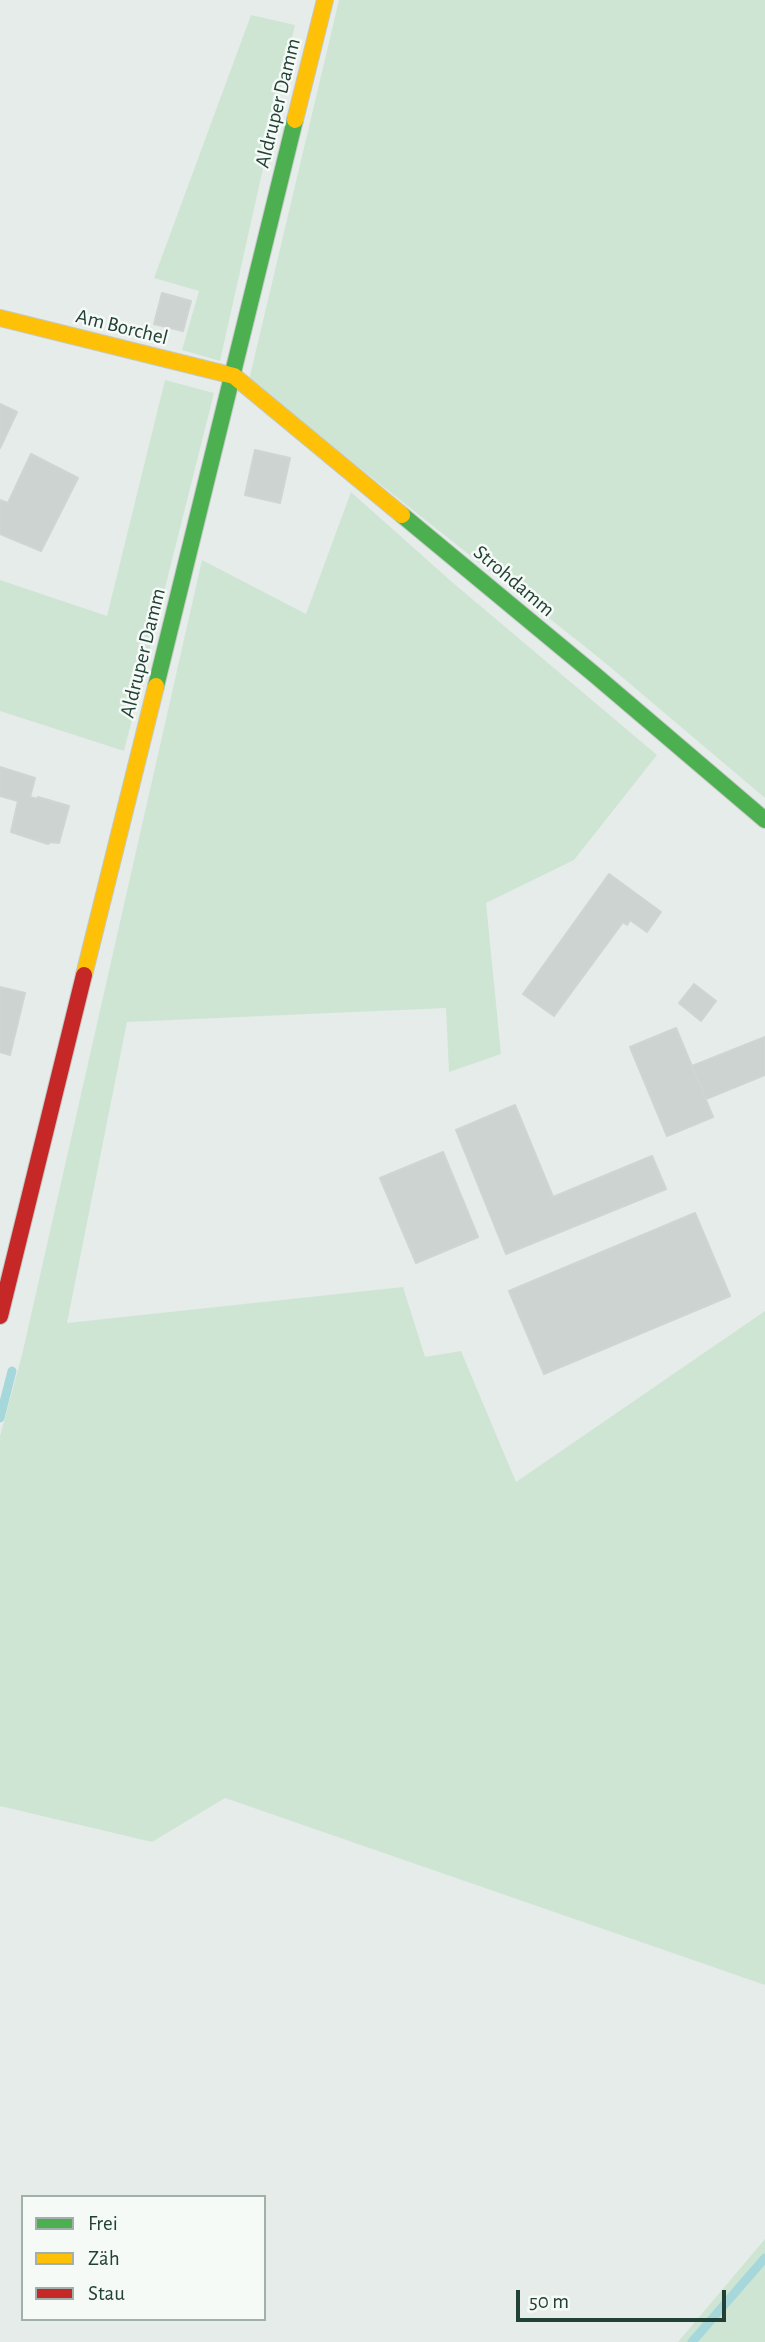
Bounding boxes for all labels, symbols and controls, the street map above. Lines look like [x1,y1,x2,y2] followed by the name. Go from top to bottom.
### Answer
[250,36,306,170] street label: Aldruper Damm
[73,303,171,351] street label: Am Borchel
[468,540,560,622] street label: Strohdamm
[115,586,171,720] street label: Aldruper Damm
[21,2195,266,2321] legend
[88,2213,118,2234] text: Frei
[88,2248,120,2269] text: Zäh
[520,2276,730,2320] scale bar
[88,2283,125,2304] text: Stau
[529,2291,569,2312] text: 50 m

